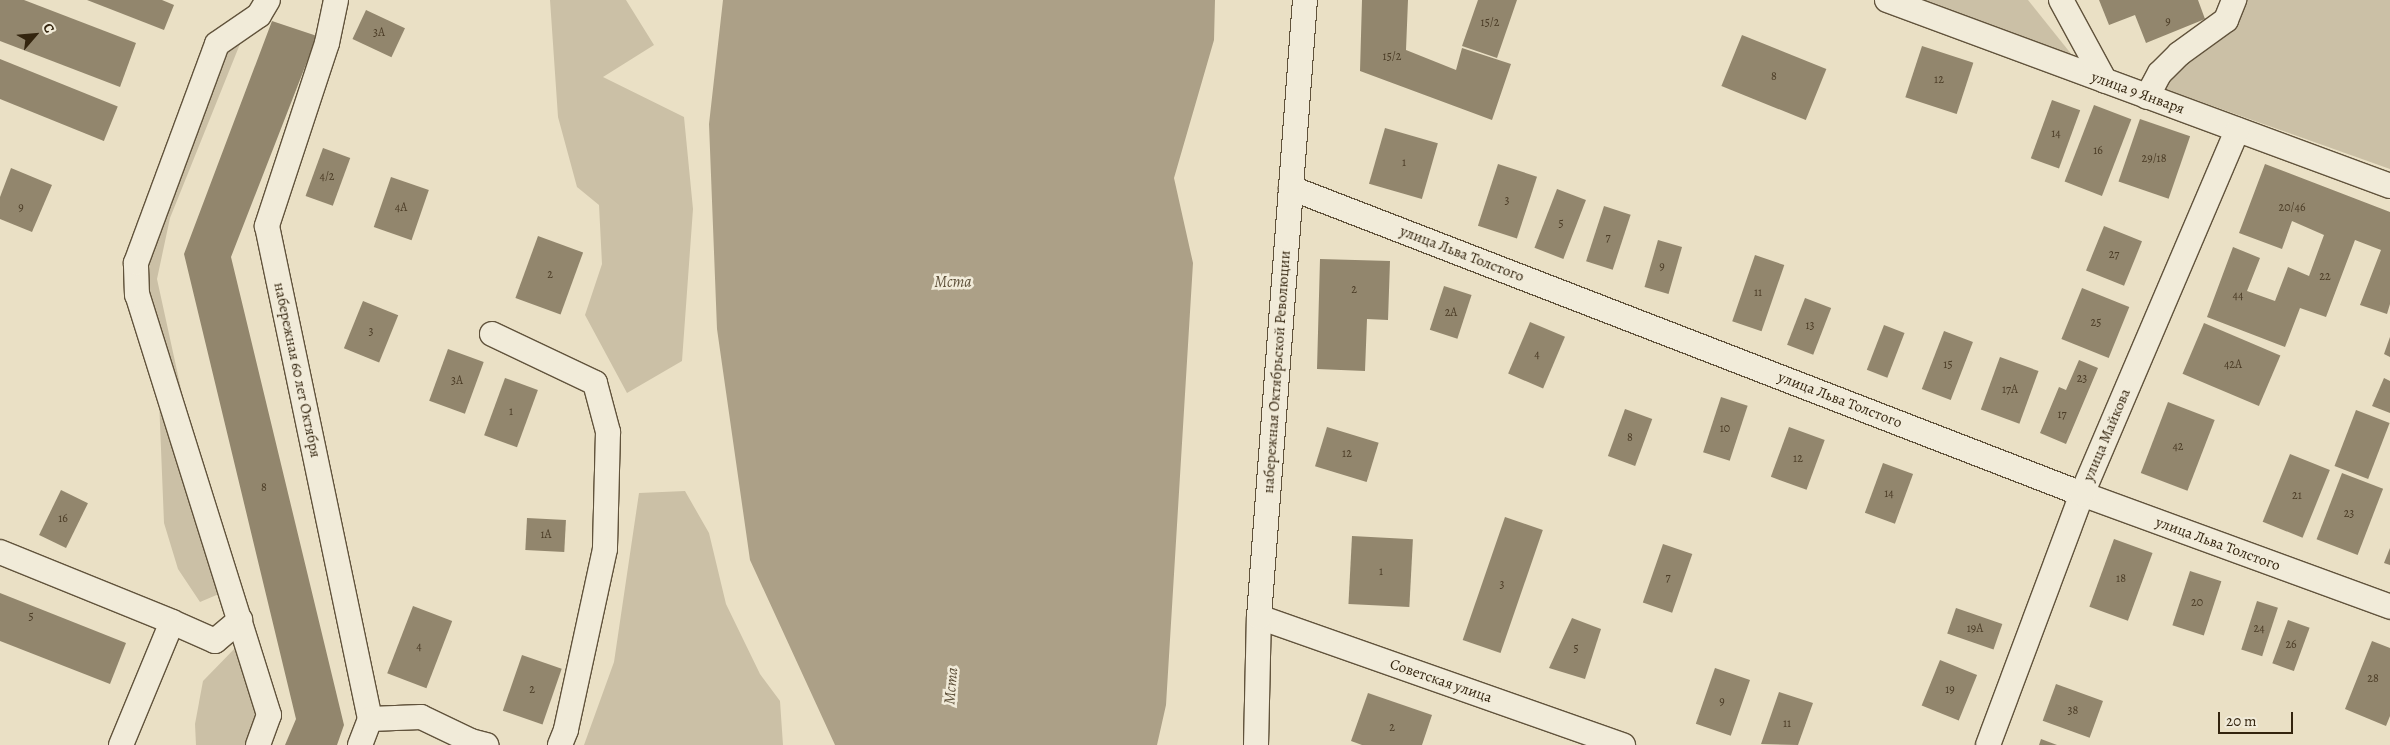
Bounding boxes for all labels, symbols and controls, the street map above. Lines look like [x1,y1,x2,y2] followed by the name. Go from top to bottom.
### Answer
[10,10,60,60] north arrow
[2165,15,2171,29] house number: 9
[1481,16,1499,30] house number: 15/2
[38,20,59,36] text: С
[373,26,385,40] house number: 3А
[1383,50,1401,64] house number: 15/2
[2089,68,2187,118] street label: улица 9 Января
[1771,70,1777,84] house number: 8
[1934,73,1944,87] house number: 12
[2051,127,2061,141] house number: 14
[2093,144,2103,158] house number: 16
[2141,152,2167,166] house number: 29/18
[1402,156,1406,170] house number: 1
[319,170,335,184] house number: 4/2
[1505,194,1509,208] house number: 3
[18,201,24,215] house number: 9
[395,201,407,215] house number: 4А
[2278,201,2306,215] house number: 20/46
[1558,217,1564,231] house number: 5
[1397,222,1527,286] street label: улица Льва Толстого
[1605,231,1611,245] house number: 7
[2109,248,2119,262] house number: 27
[1260,250,1294,494] street label: набережная Октябрьской Революции
[1659,260,1665,274] house number: 9
[547,268,553,282] house number: 2
[2319,270,2331,284] house number: 22
[934,272,972,292] water label: Мста
[270,281,324,459] street label: набережная 60 лет Октября
[1351,283,1357,297] house number: 2
[1754,286,1762,300] house number: 11
[2233,289,2243,303] house number: 44
[1445,306,1457,320] house number: 2А
[2091,316,2101,330] house number: 25
[1805,319,1815,333] house number: 13
[369,325,373,339] house number: 3
[1534,348,1540,362] house number: 4
[1943,358,1953,372] house number: 15
[2224,358,2242,372] house number: 42А
[1775,368,1905,432] street label: улица Льва Толстого
[2077,372,2087,386] house number: 23
[451,374,463,388] house number: 3А
[2002,383,2018,397] house number: 17А
[2079,386,2135,484] street label: улица Майкова
[509,405,513,419] house number: 1
[2057,408,2067,422] house number: 17
[1720,422,1730,436] house number: 10
[1627,431,1633,445] house number: 8
[2172,440,2184,454] house number: 42
[1342,447,1352,461] house number: 12
[1793,452,1803,466] house number: 12
[261,481,267,495] house number: 8
[1884,487,1894,501] house number: 14
[2292,489,2302,503] house number: 21
[2344,507,2354,521] house number: 23
[58,512,68,526] house number: 16
[2153,513,2283,575] street label: улица Льва Толстого
[540,528,552,542] house number: 1А
[1379,565,1383,579] house number: 1
[1665,571,1671,585] house number: 7
[2116,572,2126,586] house number: 18
[1500,578,1504,592] house number: 3
[2191,596,2203,610] house number: 20
[28,610,34,624] house number: 5
[1967,622,1983,636] house number: 19А
[2253,622,2265,636] house number: 24
[2285,638,2297,652] house number: 26
[416,640,422,654] house number: 4
[1573,642,1579,656] house number: 5
[1388,655,1494,707] street label: Советская улица
[940,666,962,706] water label: Мста
[2367,672,2379,686] house number: 28
[529,683,535,697] house number: 2
[1945,683,1955,697] house number: 19
[1719,695,1725,709] house number: 9
[2220,702,2295,734] scale bar
[2068,704,2078,718] house number: 38
[2226,711,2257,731] text: 20 m
[1783,717,1791,731] house number: 11
[1389,721,1395,735] house number: 2

